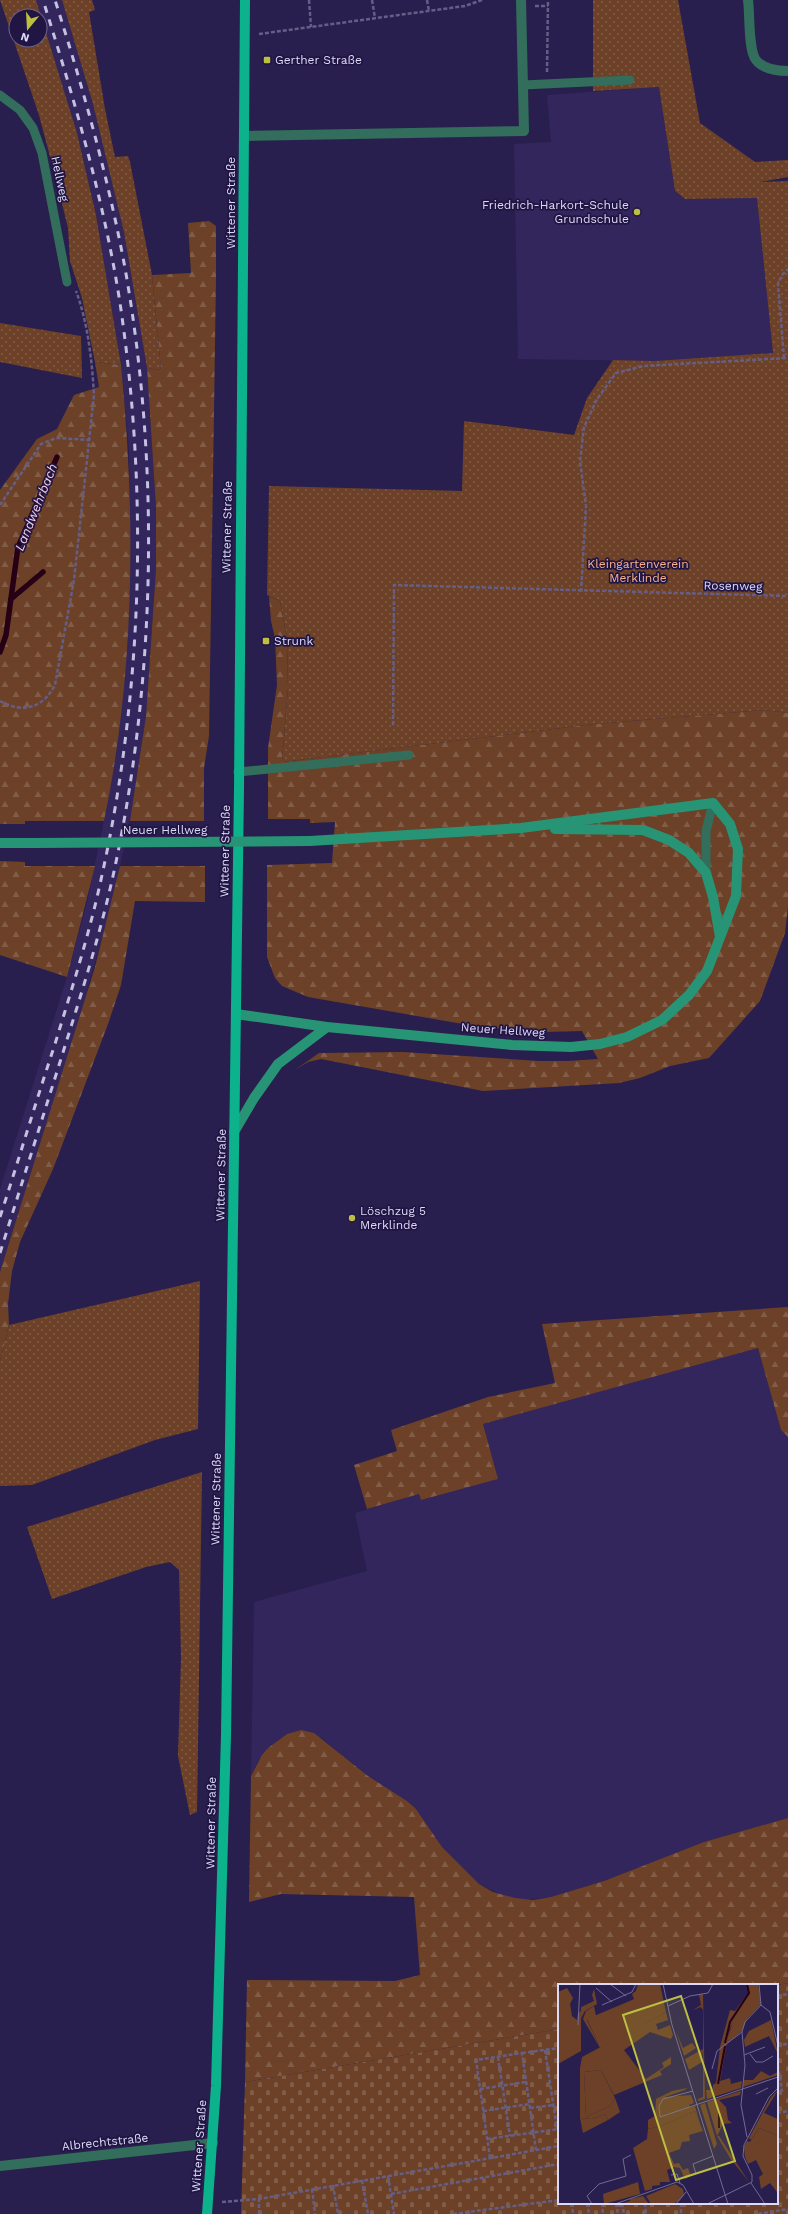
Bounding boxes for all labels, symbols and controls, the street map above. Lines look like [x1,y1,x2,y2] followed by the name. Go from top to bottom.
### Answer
[8,8,48,48] north arrow
[19,30,31,44] text: N
[275,53,362,67] place label: Gerther Straße
[262,55,272,65] marker: Gerther Straße
[48,155,72,204] street label: Hellweg
[224,157,238,249] street label: Wittener Straße
[482,198,629,226] place label: Friedrich-Harkort-Schule Grundschule
[632,207,642,217] marker: Friedrich-Harkort-Schule Grundschule
[12,461,60,553] water label: Landwehrbach
[219,481,235,573] street label: Wittener Straße
[587,557,689,585] park label: Kleingartenverein Merklinde
[704,578,763,594] street label: Rosenweg
[274,634,313,648] place label: Strunk
[261,636,271,646] marker: Strunk
[217,805,233,897] street label: Wittener Straße
[123,823,208,837] street label: Neuer Hellweg
[460,1020,546,1040] street label: Neuer Hellweg
[213,1129,229,1221] street label: Wittener Straße
[360,1204,426,1232] place label: Löschzug 5 Merklinde
[347,1213,357,1223] marker: Löschzug 5 Merklinde
[208,1453,224,1545] street label: Wittener Straße
[203,1777,219,1869] street label: Wittener Straße
[558,1984,778,2204] inset map
[189,2099,209,2193] street label: Wittener Straße
[61,2130,149,2154] street label: Albrechtstraße

